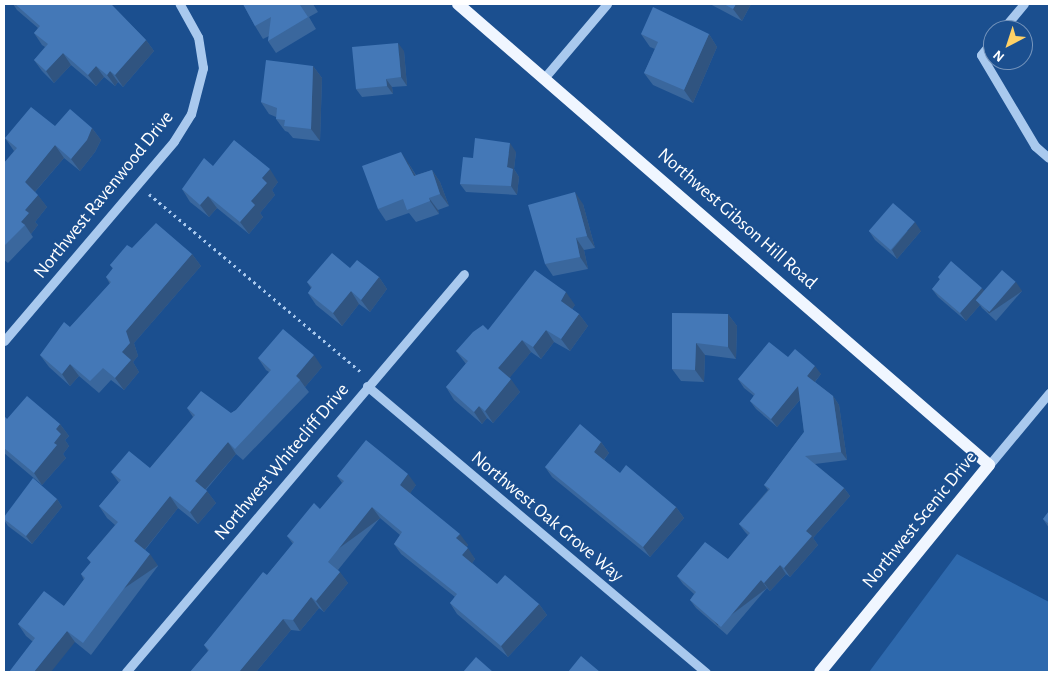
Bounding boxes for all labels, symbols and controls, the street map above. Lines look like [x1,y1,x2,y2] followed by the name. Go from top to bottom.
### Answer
[983,20,1033,70] north arrow
[991,47,1007,64] text: N
[29,106,179,284] street label: Northwest Ravenwood Drive
[653,144,821,294] street label: Northwest Gibson Hill Road
[210,379,354,545] street label: Northwest Whitecliff Drive
[466,447,628,587] street label: Northwest Oak Grove Way
[858,447,982,593] street label: Northwest Scenic Drive

